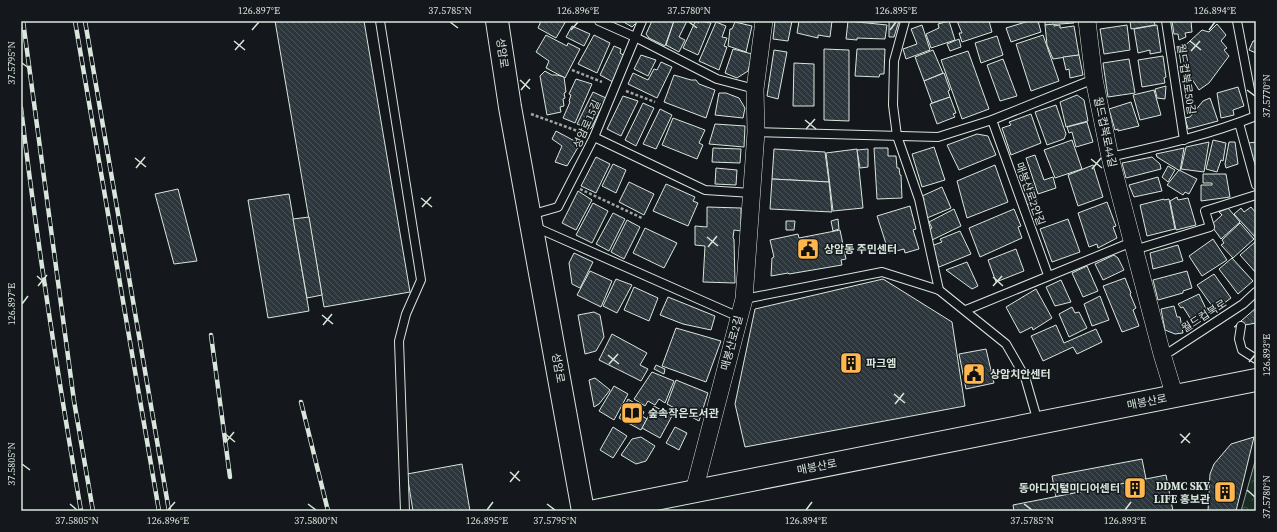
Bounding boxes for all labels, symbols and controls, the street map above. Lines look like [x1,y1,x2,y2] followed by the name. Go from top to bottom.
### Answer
[238,4,280,17] text: 126.897°E
[428,4,472,17] text: 37.5785°N
[557,4,599,17] text: 126.896°E
[667,4,711,17] text: 37.5780°N
[875,4,917,17] text: 126.895°E
[1194,4,1236,17] text: 126.894°E
[492,37,512,69] street label: 성암로
[5,41,18,85] text: 37.5795°N
[1173,42,1199,116] street label: 월드컵북로50길
[1260,74,1273,118] text: 37.5770°N
[1090,95,1120,169] street label: 월드컵북로44길
[570,97,604,151] street label: 성암로15길
[1012,160,1048,228] street label: 매봉산로2안길
[795,236,821,262] public building icon: 상암동 주민센터
[824,242,897,257] place label: 상암동 주민센터
[5,283,18,325] text: 126.897°E
[1179,296,1229,336] street label: 월드컵북로
[717,314,747,372] street label: 매봉산로2길
[1260,334,1273,376] text: 126.893°E
[838,350,864,376] building icon: 파크엠
[548,352,568,384] street label: 성암로
[866,356,896,371] place label: 파크엠
[961,361,987,387] public building icon: 상암치안센터
[990,367,1051,382] place label: 상암치안센터
[1126,391,1168,413] street label: 매봉산로
[619,400,645,426] library icon: 숲속작은도서관
[648,406,719,421] place label: 숲속작은도서관
[5,442,18,486] text: 37.5805°N
[796,456,838,478] street label: 매봉산로
[1122,475,1148,501] building icon: 동아디지털미디어센터
[1260,475,1273,519] text: 37.5780°N
[1154,479,1210,507] place label: DDMC SKY LIFE 홍보관
[1212,479,1238,505] building icon: DDMC SKY LIFE 홍보관
[1019,481,1120,496] place label: 동아디지털미디어센터
[55,514,99,527] text: 37.5805°N
[147,514,189,527] text: 126.896°E
[294,514,338,527] text: 37.5800°N
[466,514,508,527] text: 126.895°E
[533,514,577,527] text: 37.5795°N
[785,514,827,527] text: 126.894°E
[1010,514,1054,527] text: 37.5785°N
[1104,514,1146,527] text: 126.893°E

